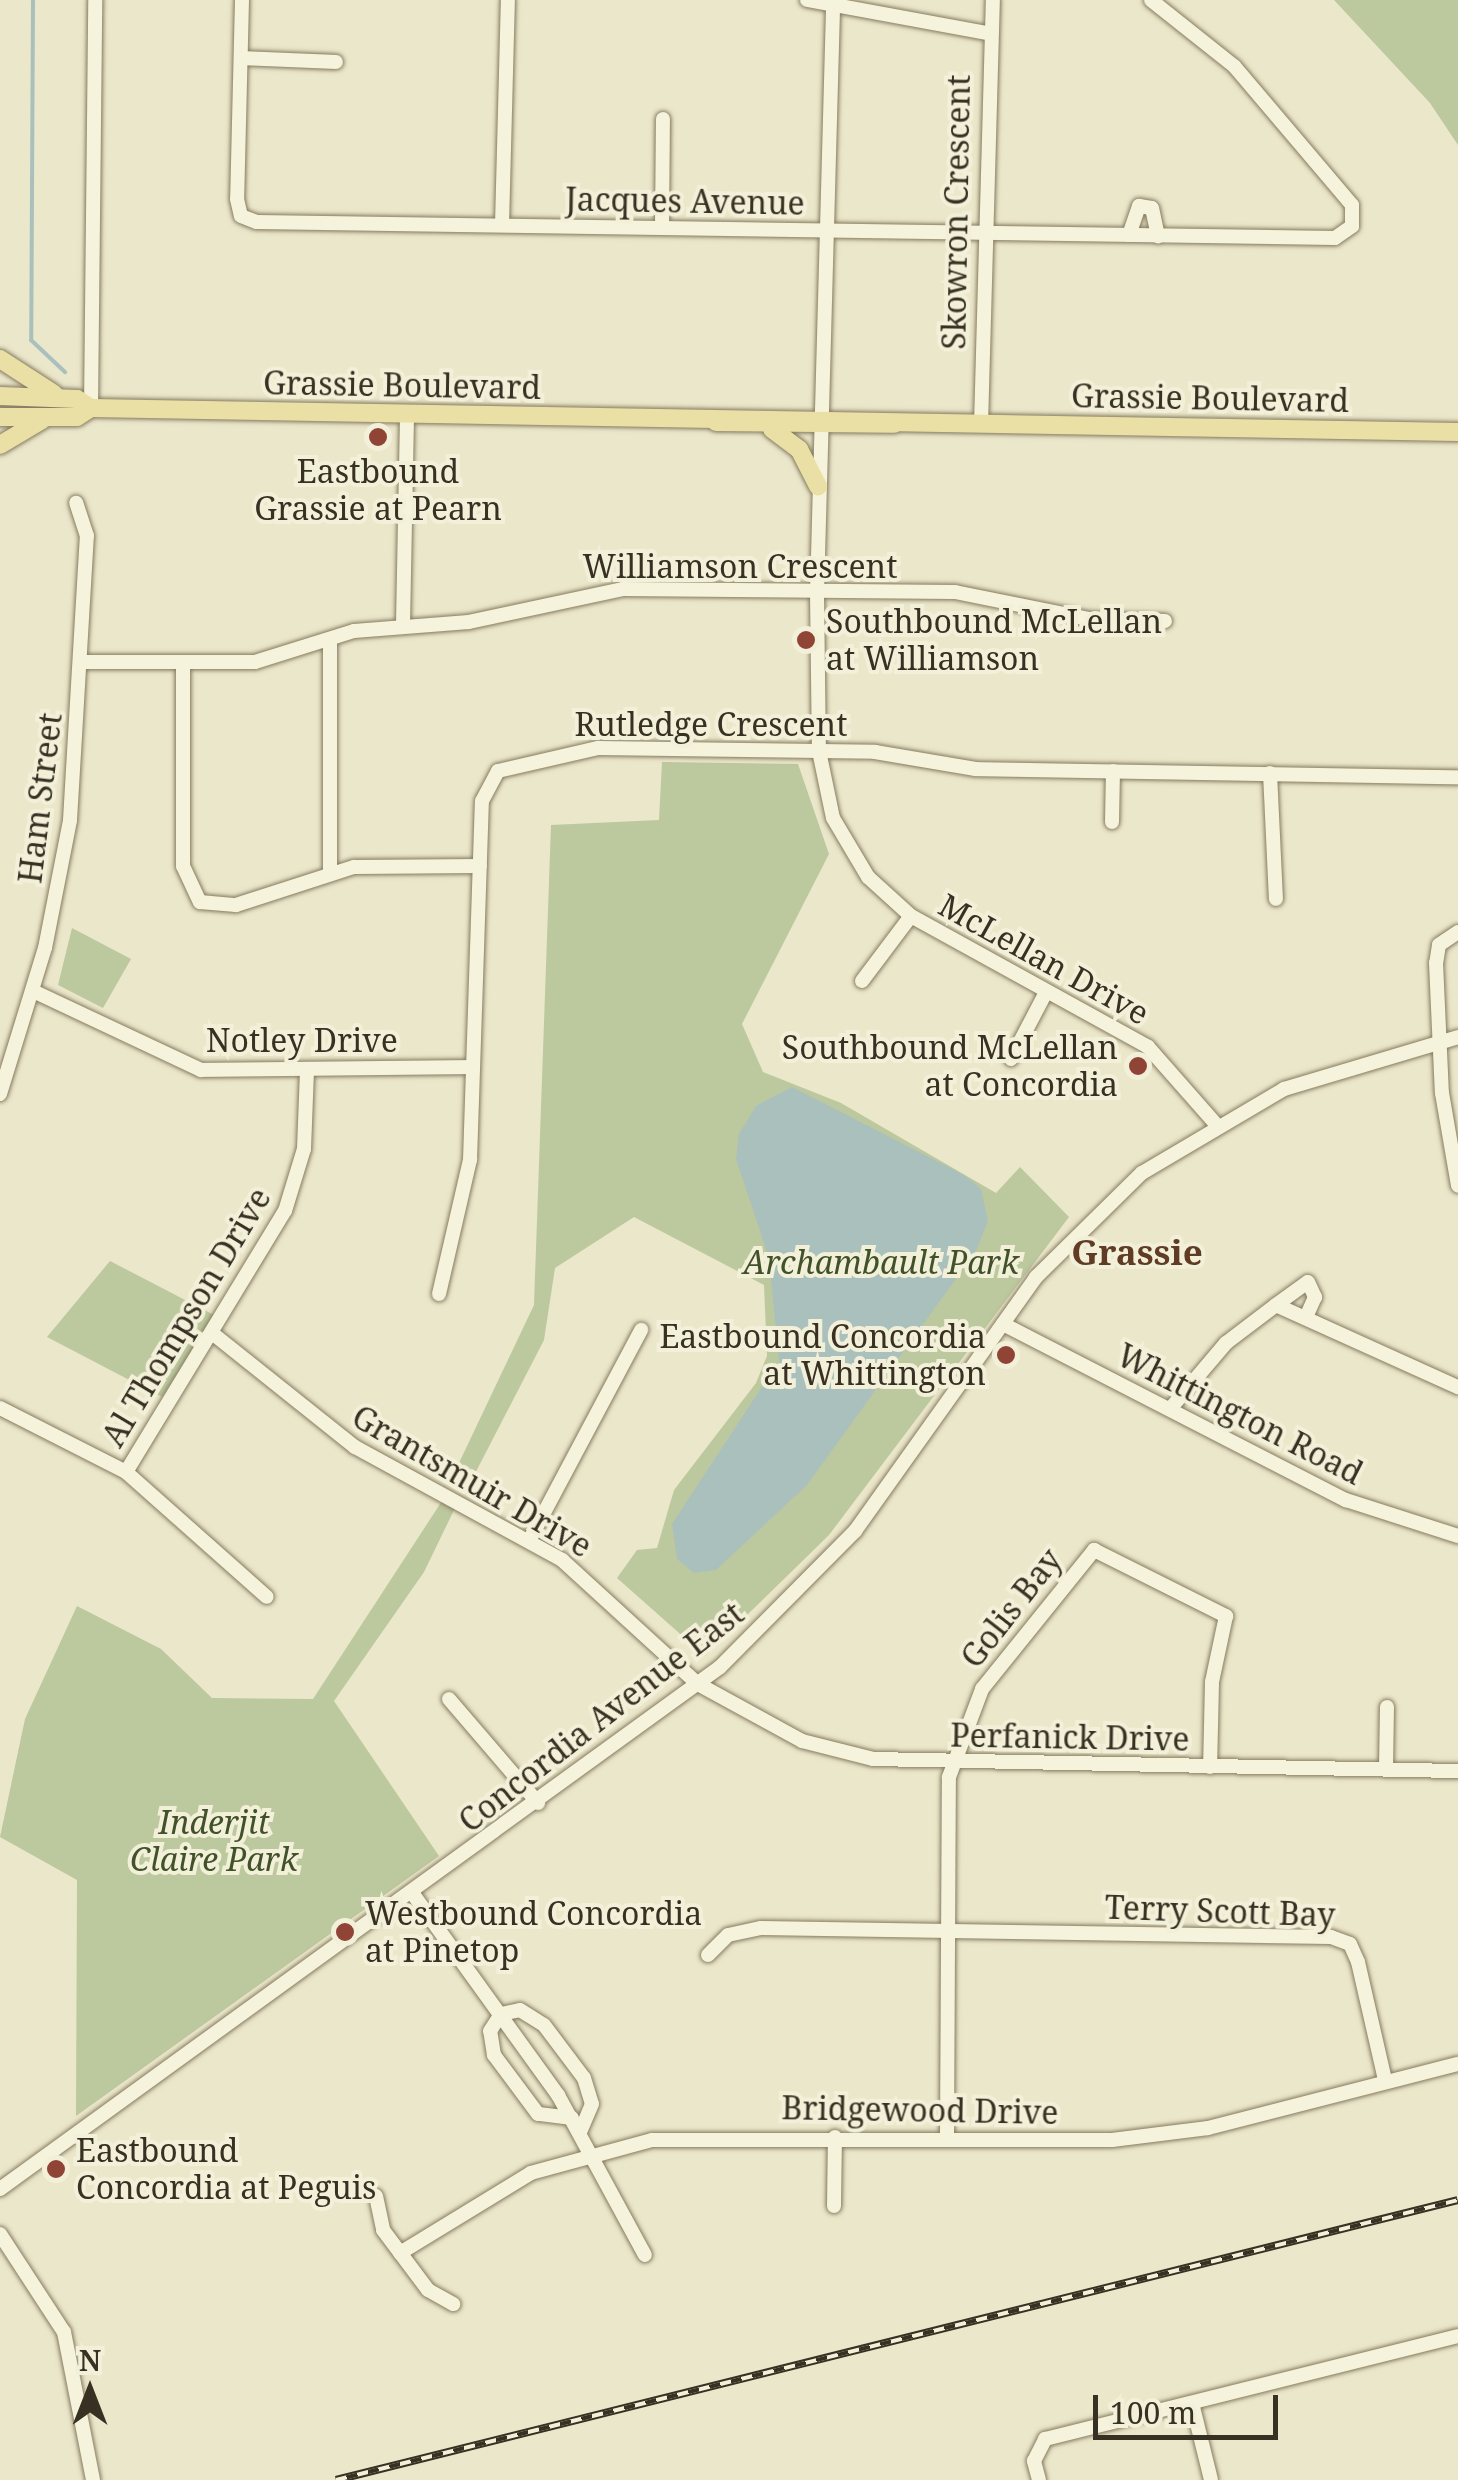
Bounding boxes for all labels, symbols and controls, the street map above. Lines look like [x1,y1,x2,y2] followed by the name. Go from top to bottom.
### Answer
[934,74,978,350] street label: Skowron Crescent
[565,180,805,222] street label: Jacques Avenue
[263,363,541,407] street label: Grassie Boulevard
[1071,376,1349,420] street label: Grassie Boulevard
[367,426,389,448] marker: Eastbound Grassie at Pearn
[254,453,502,528] place label: Eastbound Grassie at Pearn
[583,547,897,585] street label: Williamson Crescent
[826,603,1162,678] place label: Southbound McLellan at Williamson
[795,629,817,651] marker: Southbound McLellan at Williamson
[575,705,847,743] street label: Rutledge Crescent
[11,711,69,885] street label: Ham Street
[932,886,1156,1032] street label: McLellan Drive
[206,1021,398,1059] street label: Notley Drive
[782,1029,1118,1104] place label: Southbound McLellan at Concordia
[1127,1055,1149,1077] marker: Southbound McLellan at Concordia
[94,1181,278,1453] street label: Al Thompson Drive
[1071,1231,1203,1273] district label: Grassie
[743,1243,1019,1281] park label: Archambault Park
[659,1318,986,1393] place label: Eastbound Concordia at Whittington
[1111,1335,1369,1493] street label: Whittington Road
[995,1344,1017,1366] marker: Eastbound Concordia at Whittington
[345,1397,599,1565] street label: Grantsmuir Drive
[953,1541,1069,1675] street label: Golis Bay
[451,1594,751,1840] street label: Concordia Avenue East
[950,1716,1190,1758] street label: Perfanick Drive
[130,1804,298,1879] park label: Inderjit Claire Park
[1104,1888,1336,1934] street label: Terry Scott Bay
[365,1895,702,1970] place label: Westbound Concordia at Pinetop
[334,1921,356,1943] marker: Westbound Concordia at Pinetop
[781,2088,1059,2132] street label: Bridgewood Drive
[76,2132,377,2207] place label: Eastbound Concordia at Peguis
[45,2158,67,2180] marker: Eastbound Concordia at Peguis
[40,2340,140,2440] north arrow
[79,2341,101,2379] text: N
[1098,2375,1283,2437] scale bar
[1110,2392,1196,2433] text: 100 m

